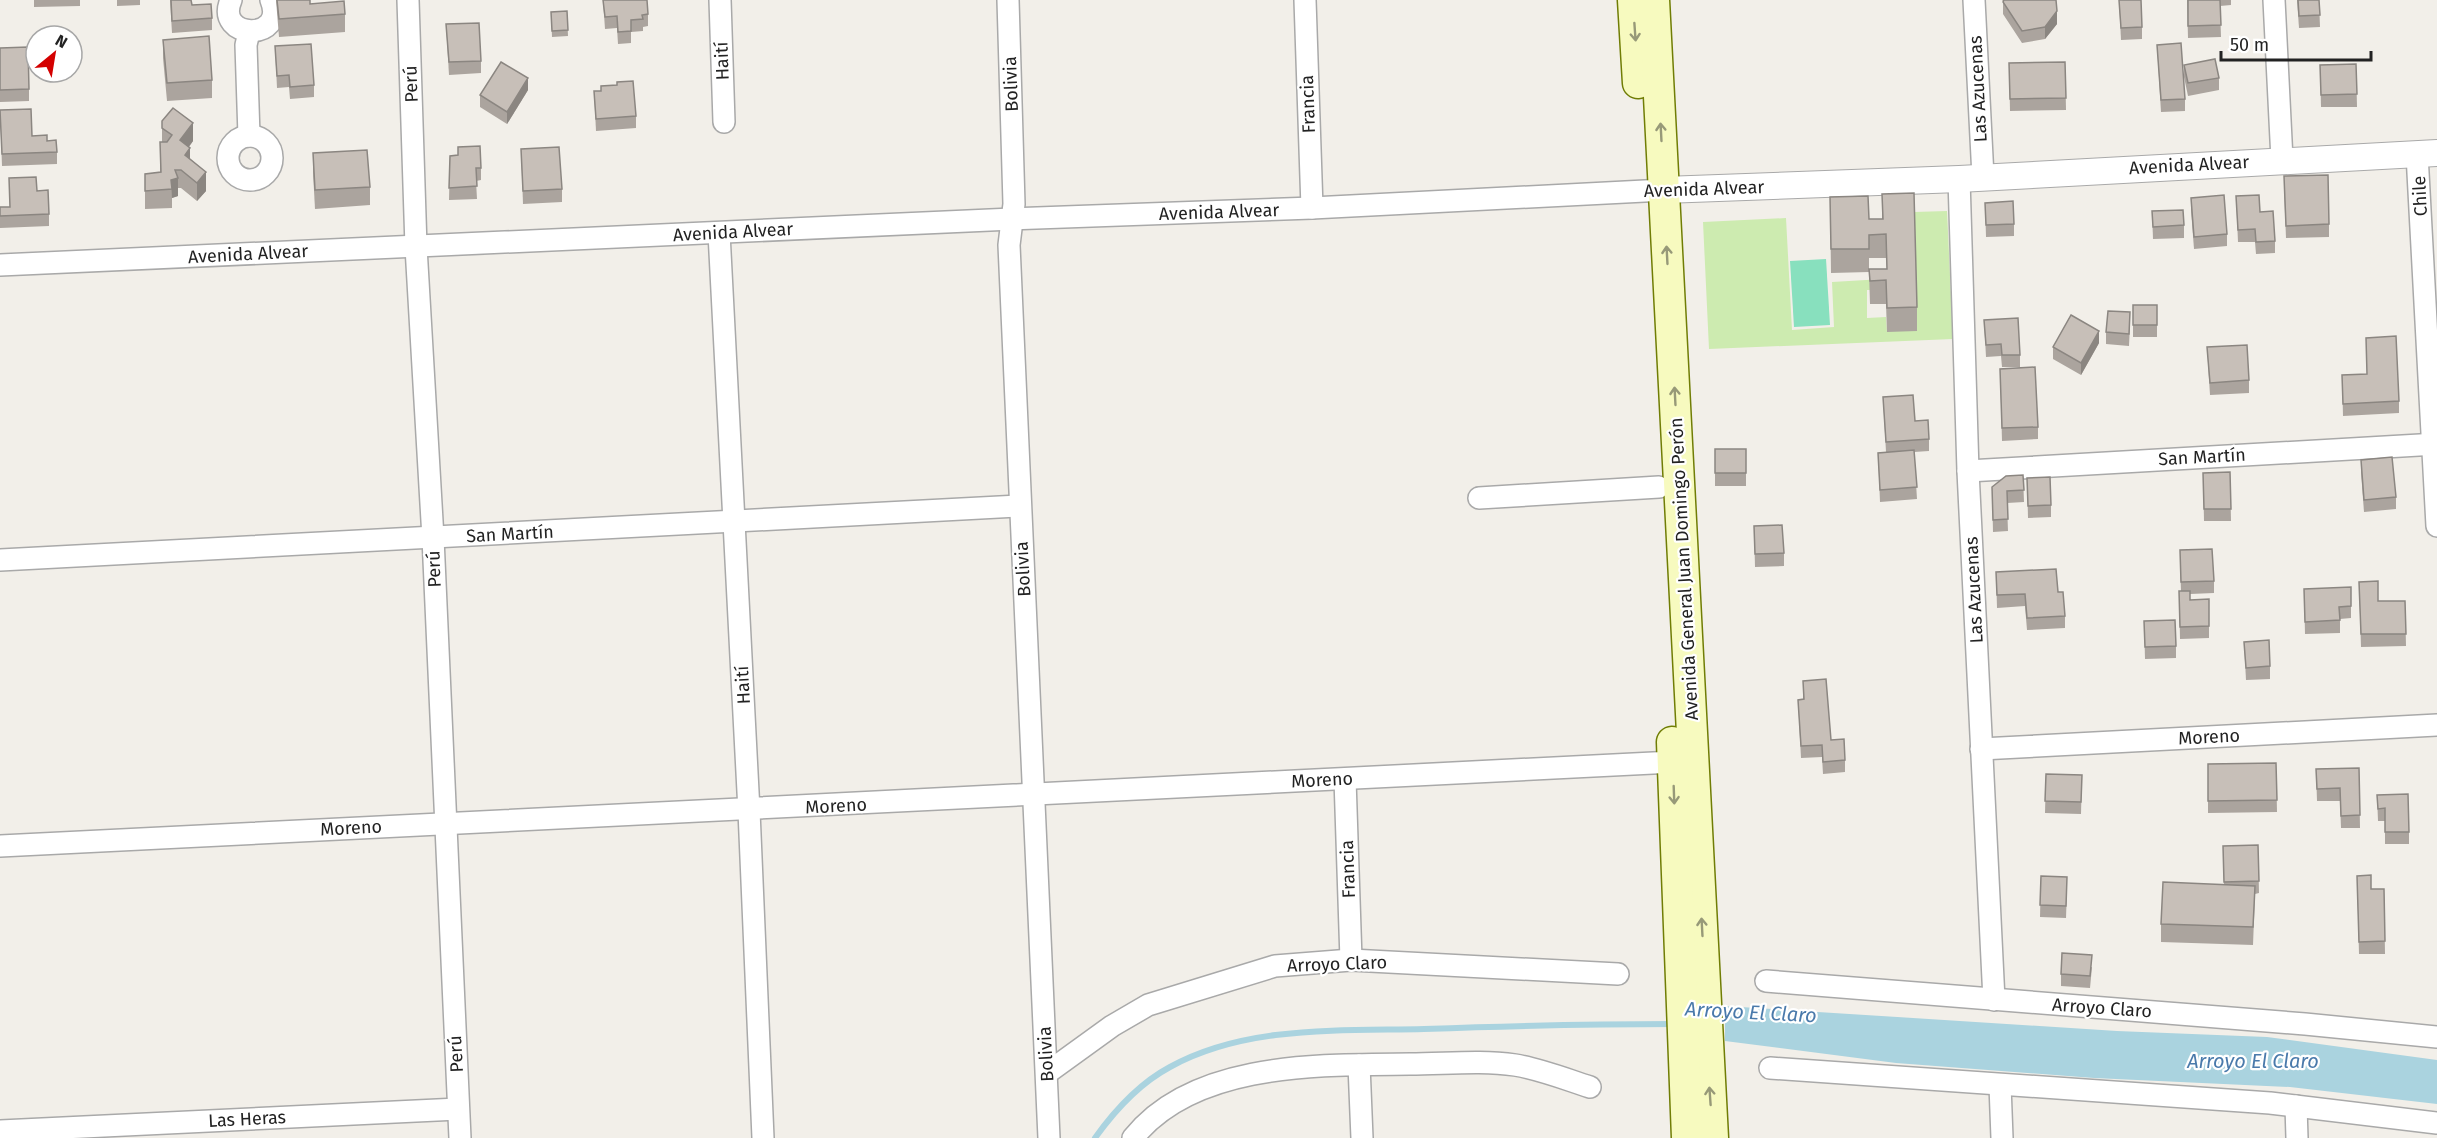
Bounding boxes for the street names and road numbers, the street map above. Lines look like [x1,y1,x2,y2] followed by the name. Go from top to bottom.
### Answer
[1964,35,1992,143] street label: Las Azucenas
[710,41,734,81] street label: Haití
[999,56,1023,112] street label: Bolivia
[399,65,423,103] street label: Perú
[1296,74,1320,134] street label: Francia
[2128,151,2250,179] street label: Avenida Alvear
[2408,175,2432,217] street label: Chile
[1643,176,1765,202] street label: Avenida Alvear
[1158,199,1280,225] street label: Avenida Alvear
[672,218,794,246] street label: Avenida Alvear
[187,240,309,268] street label: Avenida Alvear
[1665,417,1703,721] street label: Avenida General Juan Domingo Perón
[2158,444,2246,470] street label: San Martín
[466,521,554,547] street label: San Martín
[1960,536,1988,644] street label: Las Azucenas
[1011,541,1035,597] street label: Bolivia
[422,550,446,588] street label: Perú
[731,665,755,705] street label: Haití
[2178,724,2240,750] street label: Moreno
[1291,767,1353,793] street label: Moreno
[805,793,867,819] street label: Moreno
[320,815,382,841] street label: Moreno
[1336,839,1360,899] street label: Francia
[1287,951,1387,977] street label: Arroyo Claro
[2051,994,2153,1022] street label: Arroyo Claro
[1034,1026,1058,1082] street label: Bolivia
[444,1035,468,1073] street label: Perú
[207,1106,287,1132] street label: Las Heras

